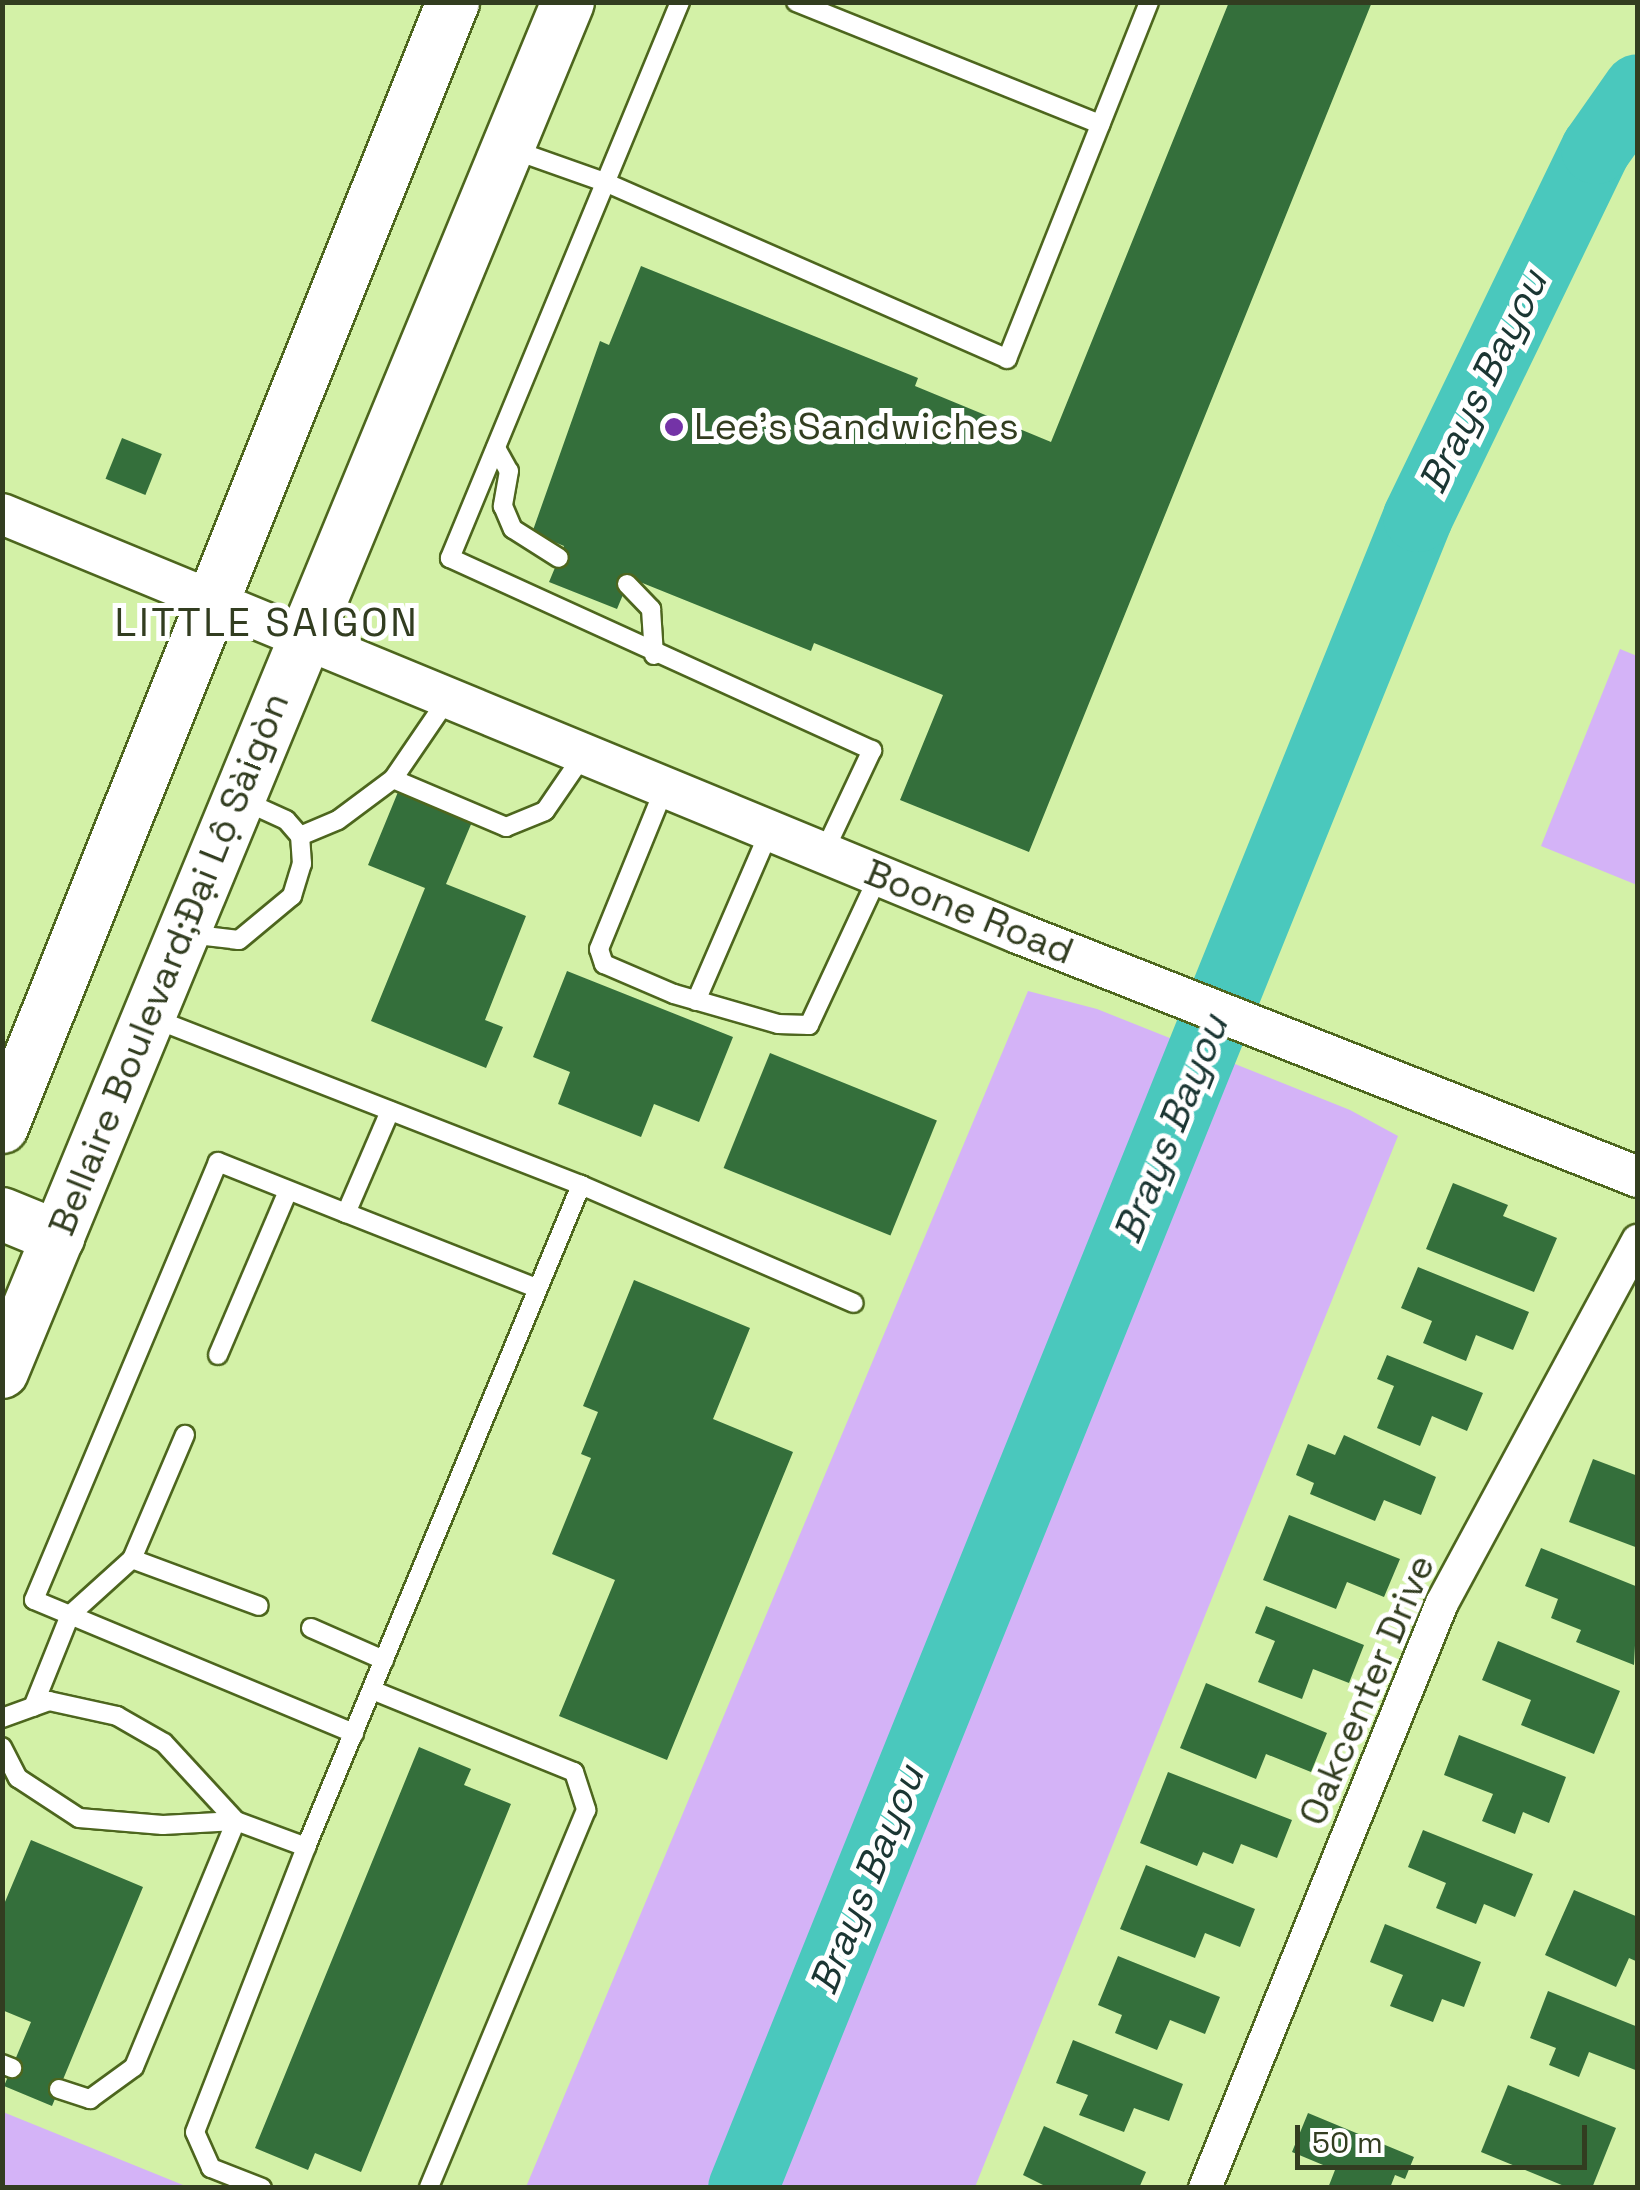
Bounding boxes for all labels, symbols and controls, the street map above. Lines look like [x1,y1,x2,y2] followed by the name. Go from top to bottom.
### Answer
[1408,263,1558,501] water label: Brays Bayou
[694,404,1019,450] place label: Lee's Sandwiches
[663,416,685,438] marker: Lee's Sandwiches
[115,599,419,647] district label: LITTLE SAIGON
[39,686,299,1242] street label: Bellaire Boulevard;Đại Lộ Sàigòn
[858,849,1080,975] street label: Boone Road
[1103,1008,1239,1250] water label: Brays Bayou
[1290,1548,1444,1832] street label: Oakcenter Drive
[799,1759,935,2001] water label: Brays Bayou
[1300,2105,1592,2167] scale bar
[1312,2123,1383,2162] text: 50 m

